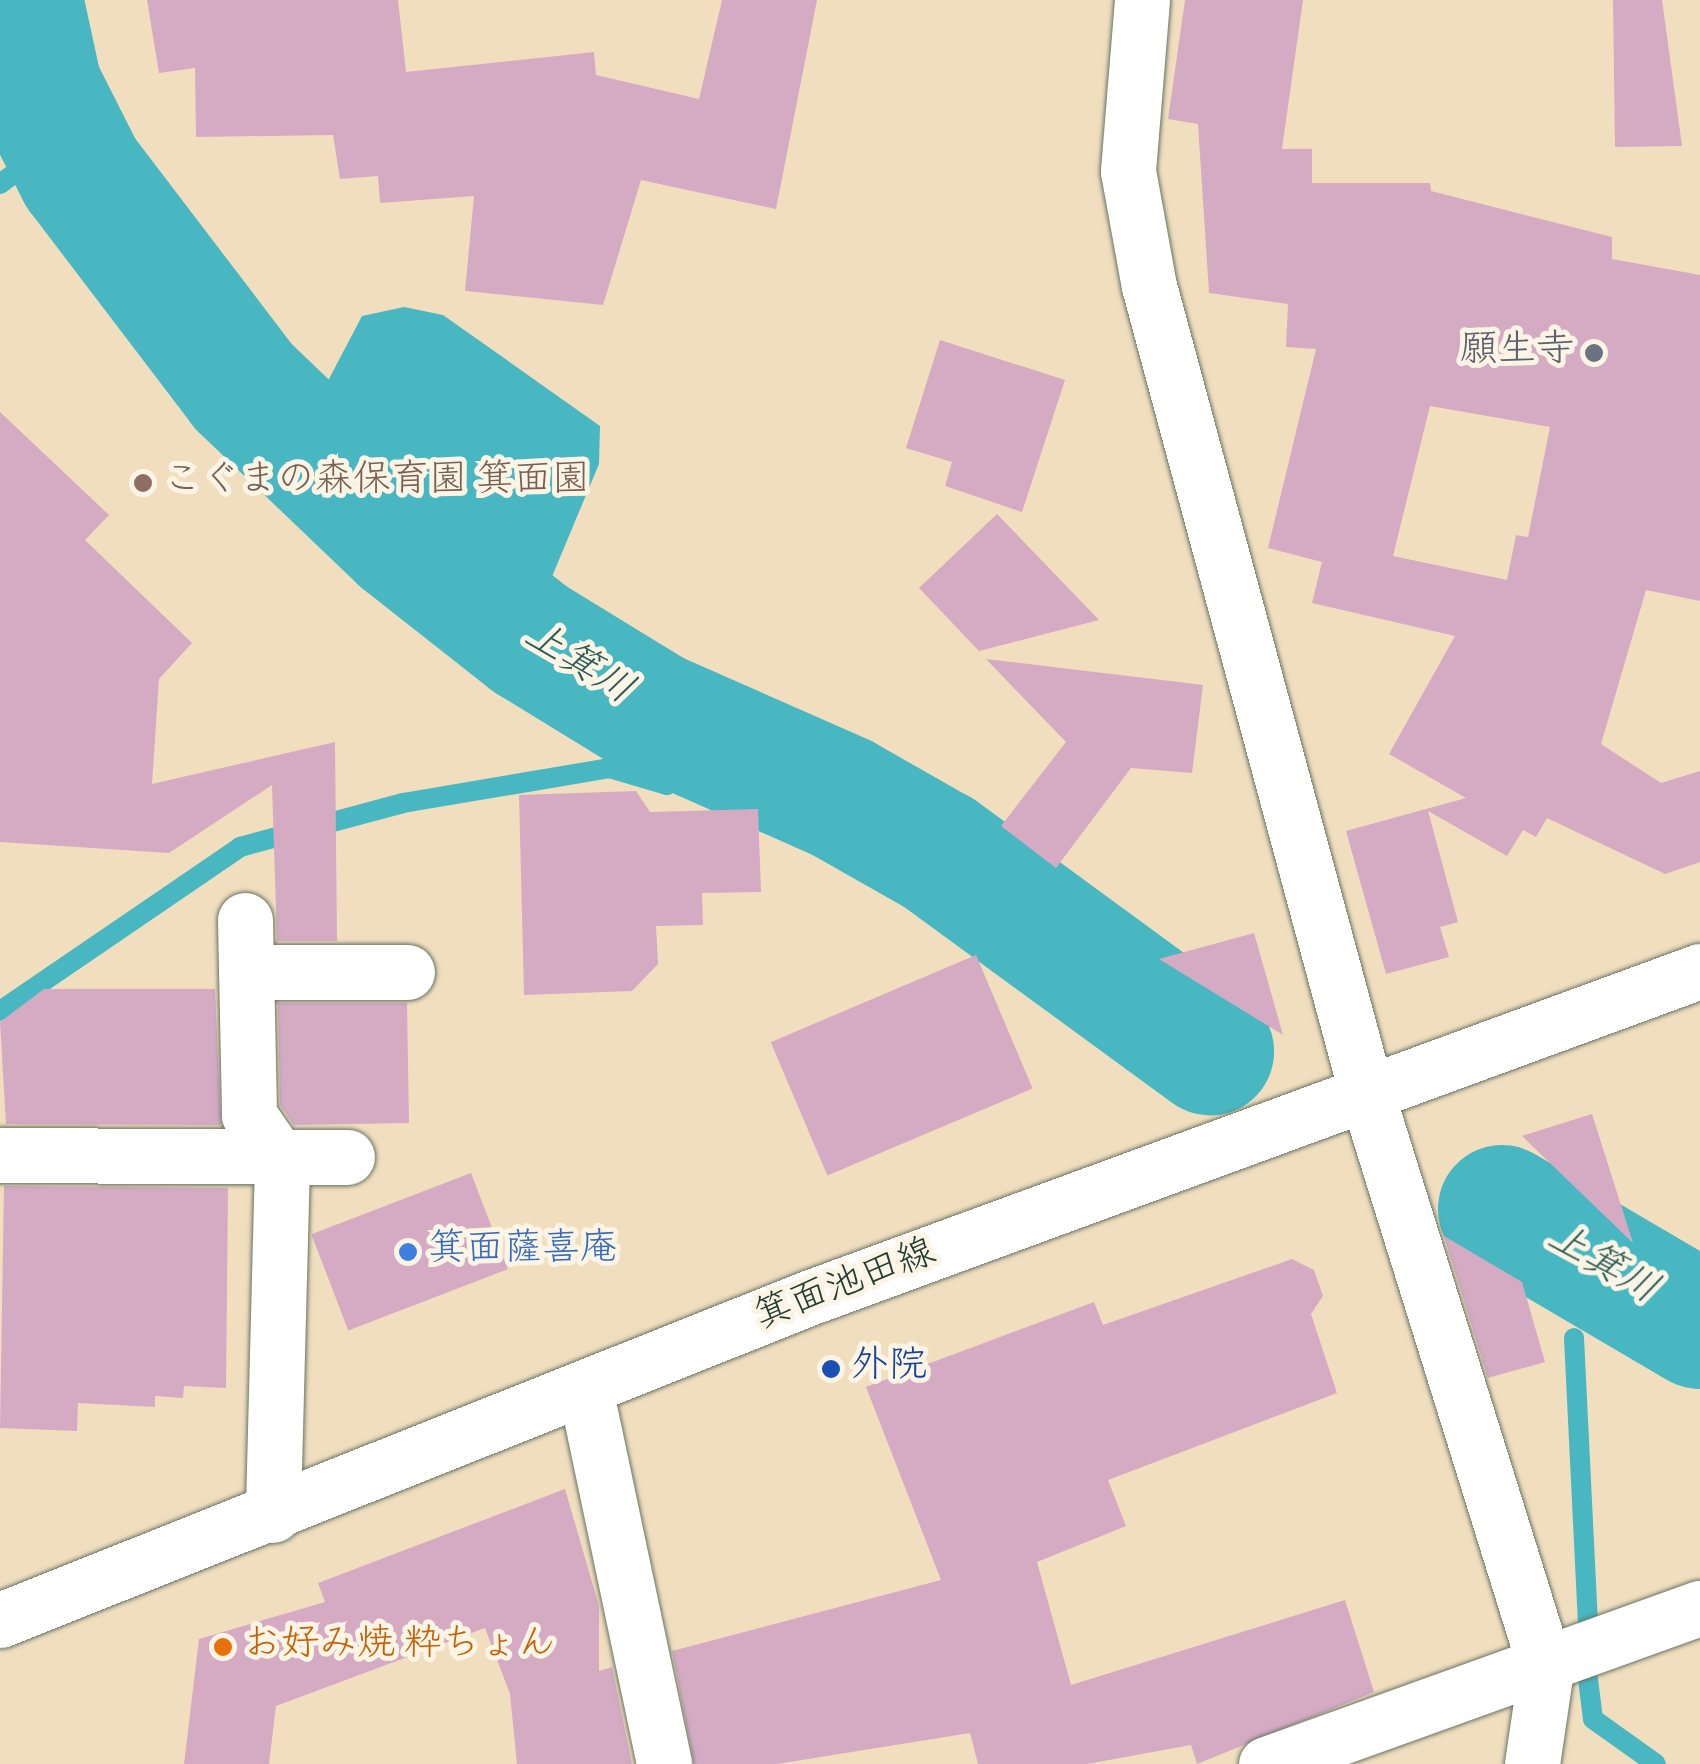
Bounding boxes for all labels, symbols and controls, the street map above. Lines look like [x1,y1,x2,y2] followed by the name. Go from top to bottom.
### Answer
[1460,330,1574,376] place label: 願生寺
[1583,342,1605,364] marker: 願生寺
[163,460,590,506] place label: こぐまの森保育園 箕面園
[132,472,154,494] marker: こぐまの森保育園 箕面園
[513,614,641,718] water label: 上箕川
[1537,1216,1665,1318] water label: 上箕川
[428,1229,618,1275] place label: 箕面薩喜庵
[749,1232,943,1342] street label: 箕面池田線
[397,1241,419,1263] marker: 箕面薩喜庵
[851,1346,927,1392] place label: 外院
[820,1358,842,1380] marker: 外院
[243,1624,556,1670] place label: お好み焼 粋ちょん
[212,1636,234,1658] marker: お好み焼 粋ちょん

